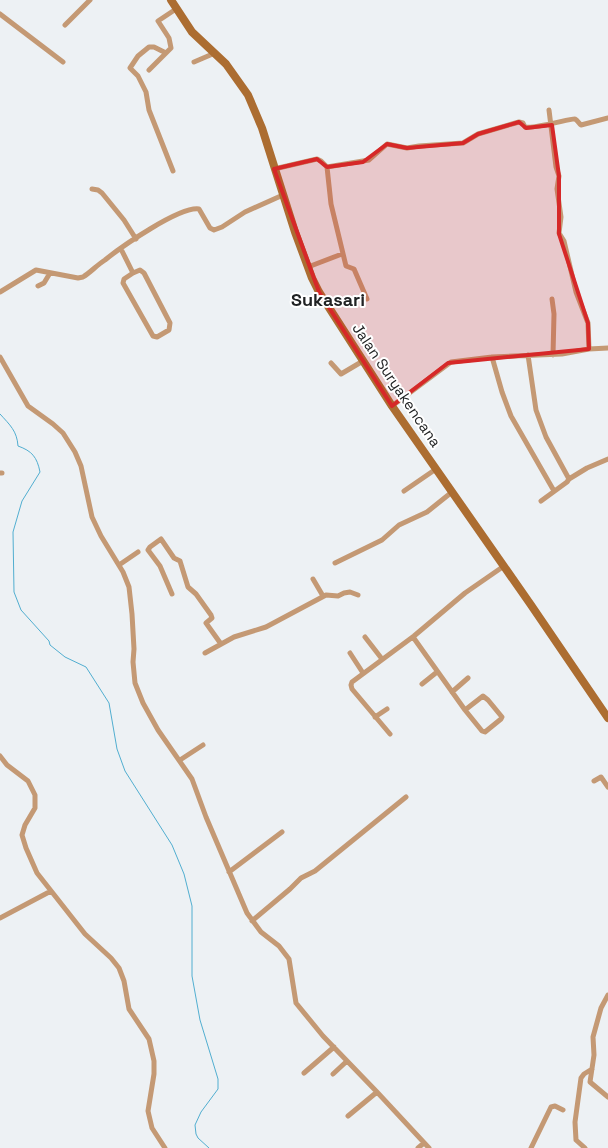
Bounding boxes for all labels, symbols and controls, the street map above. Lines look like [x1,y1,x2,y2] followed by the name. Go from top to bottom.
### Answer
[291,288,365,311] district label: Sukasari
[348,319,446,451] street label: Jalan Suryakencana

